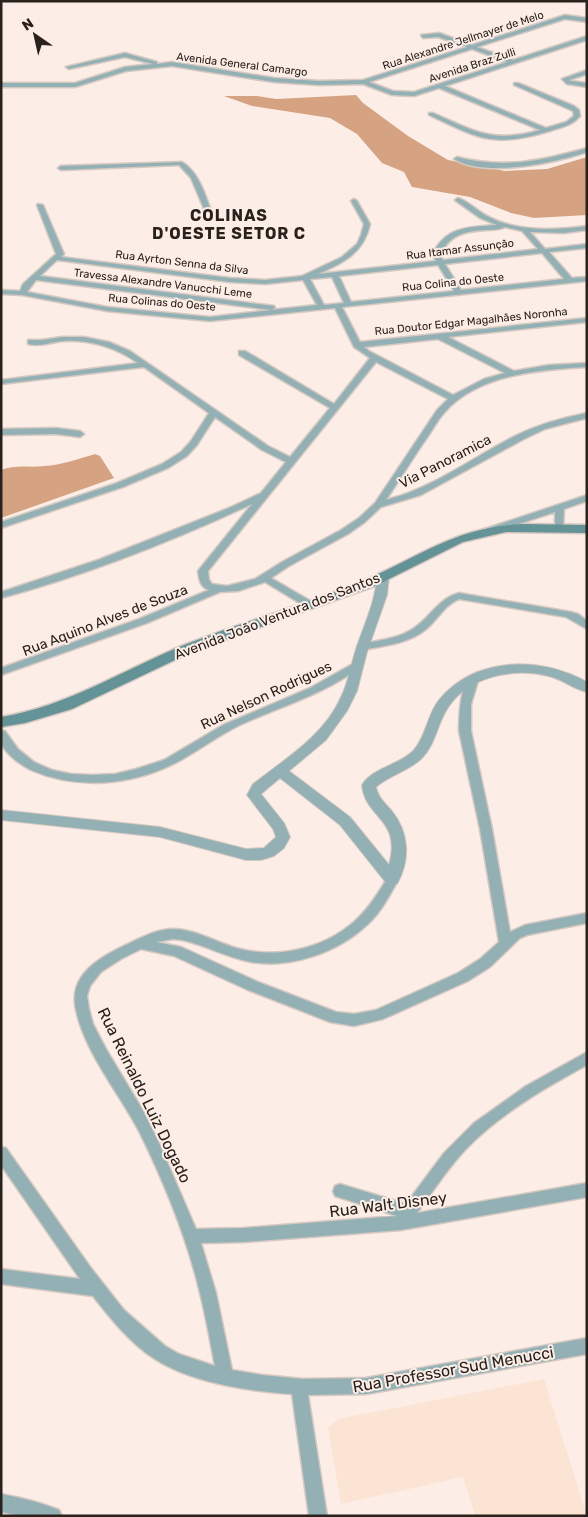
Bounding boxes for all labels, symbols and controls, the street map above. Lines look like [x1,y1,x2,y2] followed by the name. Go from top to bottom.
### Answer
[381,8,545,73] street label: Rua Alexandre Jellmayer de Melo
[10,10,60,60] north arrow
[19,15,37,35] text: N
[427,45,517,86] street label: Avenida Braz Zulli
[176,50,308,79] street label: Avenida General Camargo
[152,206,306,243] district label: COLINAS D'OESTE SETOR C
[405,236,515,263] street label: Rua Itamar Assunção
[115,248,249,277] street label: Rua Ayrton Senna da Silva
[73,266,253,301] street label: Travessa Alexandre Vanucchi Leme
[402,271,505,294] street label: Rua Colina do Oeste
[108,291,216,314] street label: Rua Colinas do Oeste
[374,305,568,338] street label: Rua Doutor Edgar Magalhães Noronha
[396,431,494,492] street label: Via Panoramica
[172,569,382,664] street label: Avenida João Ventura dos Santos
[20,581,190,660] street label: Rua Aquino Alves de Souza
[198,658,334,733] street label: Rua Nelson Rodrigues
[94,1004,195,1186] street label: Rua Reinaldo Luiz Dogado
[328,1188,448,1221] street label: Rua Walt Disney
[351,1342,555,1397] street label: Rua Professor Sud Menucci

